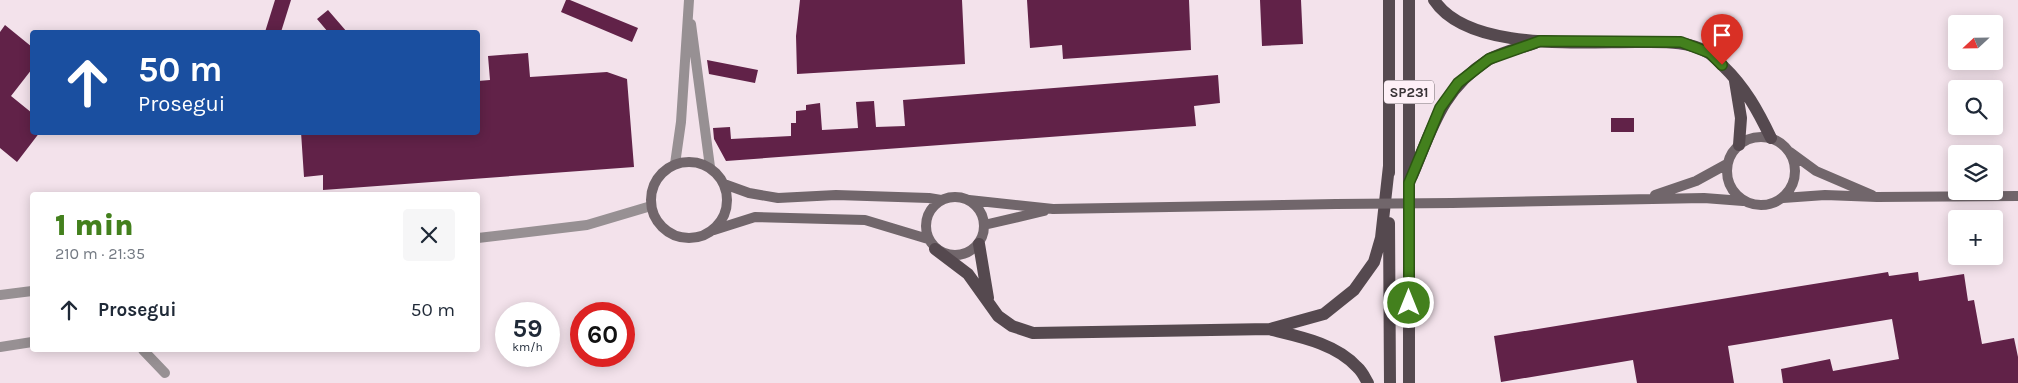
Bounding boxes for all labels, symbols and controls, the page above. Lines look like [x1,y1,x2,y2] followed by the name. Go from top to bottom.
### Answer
[1701,14,1743,65] pin
[1948,15,2002,70] north arrow
[1948,15,2003,265] map controls
[1708,21,1736,49] icon: arrive
[138,49,223,90] text: 50 m
[55,50,120,115] icon: ahead
[1384,80,1434,104] road number: SP231
[1948,80,2003,135] button: search
[138,91,225,117] text: Prosegui
[1948,145,2003,200] button: layers
[55,207,134,243] text: 1 min
[403,209,455,261] button: close
[1948,210,2003,265] button: +
[55,244,145,263] text: 210 m · 21:35
[1382,276,1434,328] position arrow
[55,296,83,324] icon: ahead
[98,299,177,321] text: Prosegui
[411,299,455,321] text: 50 m
[570,302,635,367] speed limit sign: 60
[513,314,542,343] text: 59
[512,340,543,354] text: km/h

